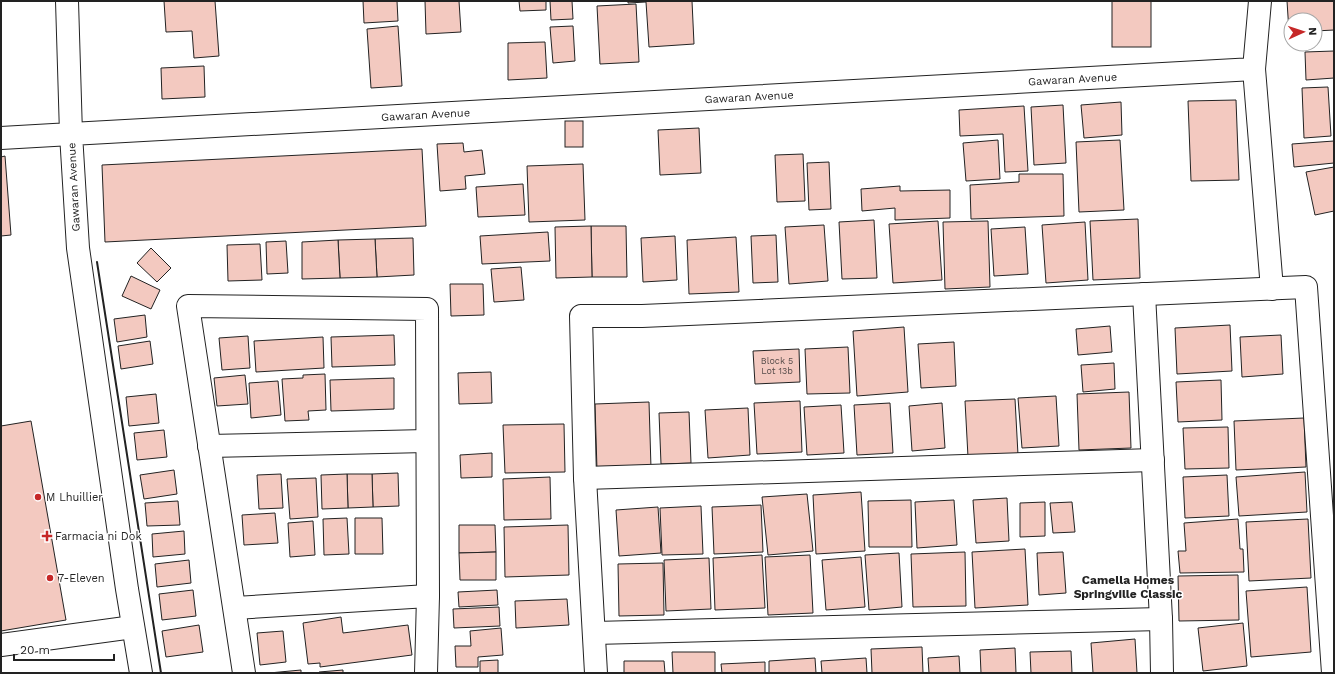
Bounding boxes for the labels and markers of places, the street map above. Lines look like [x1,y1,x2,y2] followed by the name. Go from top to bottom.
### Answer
[46,491,103,504] place label: M Lhuillier
[33,492,43,502] marker: M Lhuillier
[55,530,142,543] place label: Farmacia ni Dok
[42,531,52,541] marker: Farmacia ni Dok
[58,572,105,585] place label: 7-Eleven
[45,573,55,583] marker: 7-Eleven

